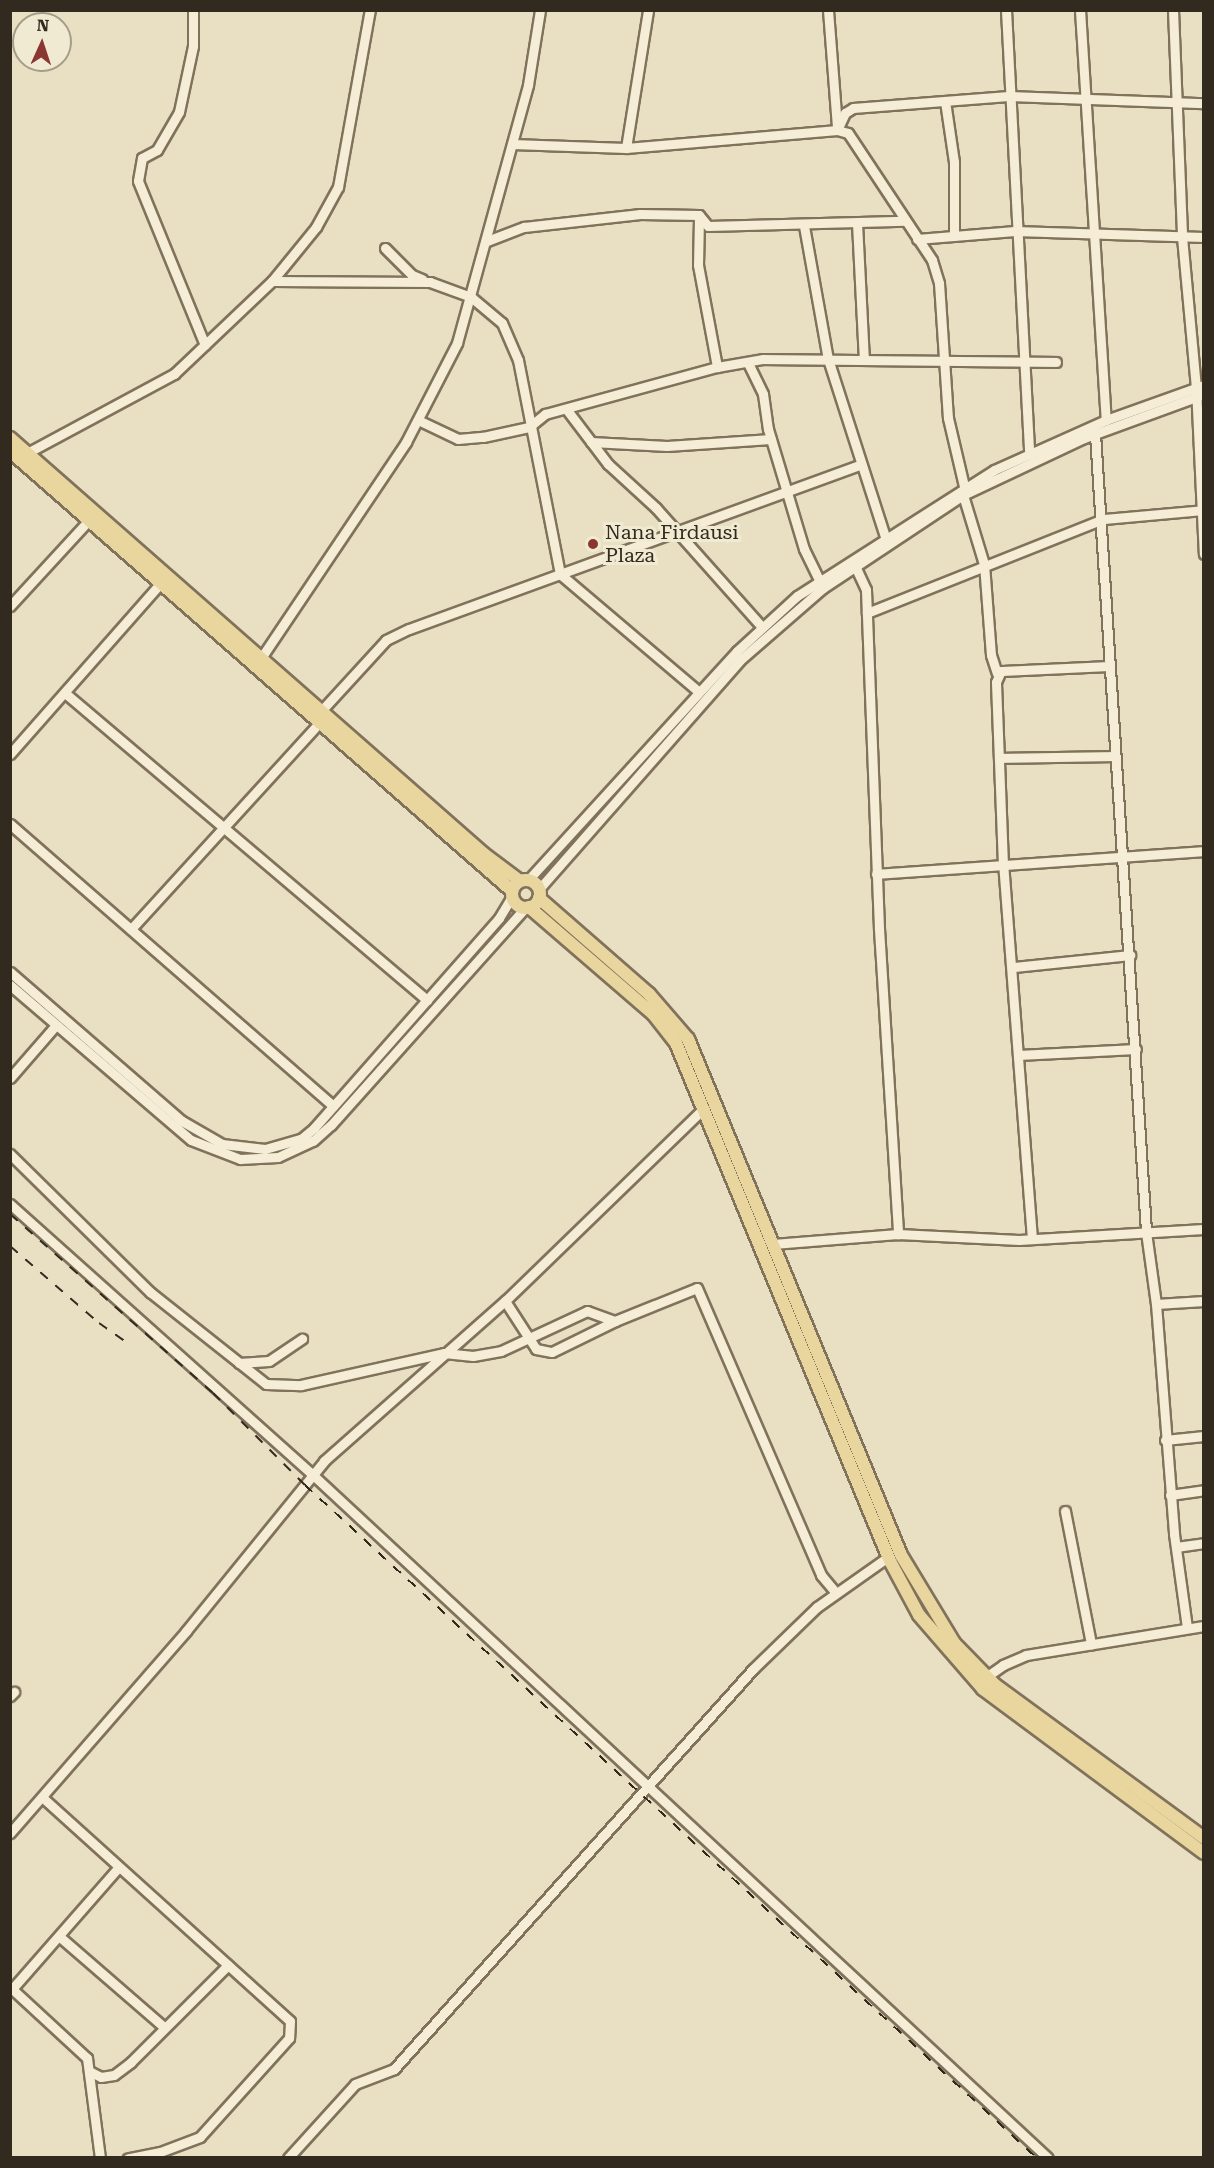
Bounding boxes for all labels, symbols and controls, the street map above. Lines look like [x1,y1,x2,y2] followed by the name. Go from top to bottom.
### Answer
[12,12,72,72] north arrow
[36,16,50,35] text: N
[605,520,739,567] place label: Nana Firdausi Plaza
[586,537,600,551] marker: Nana Firdausi Plaza

